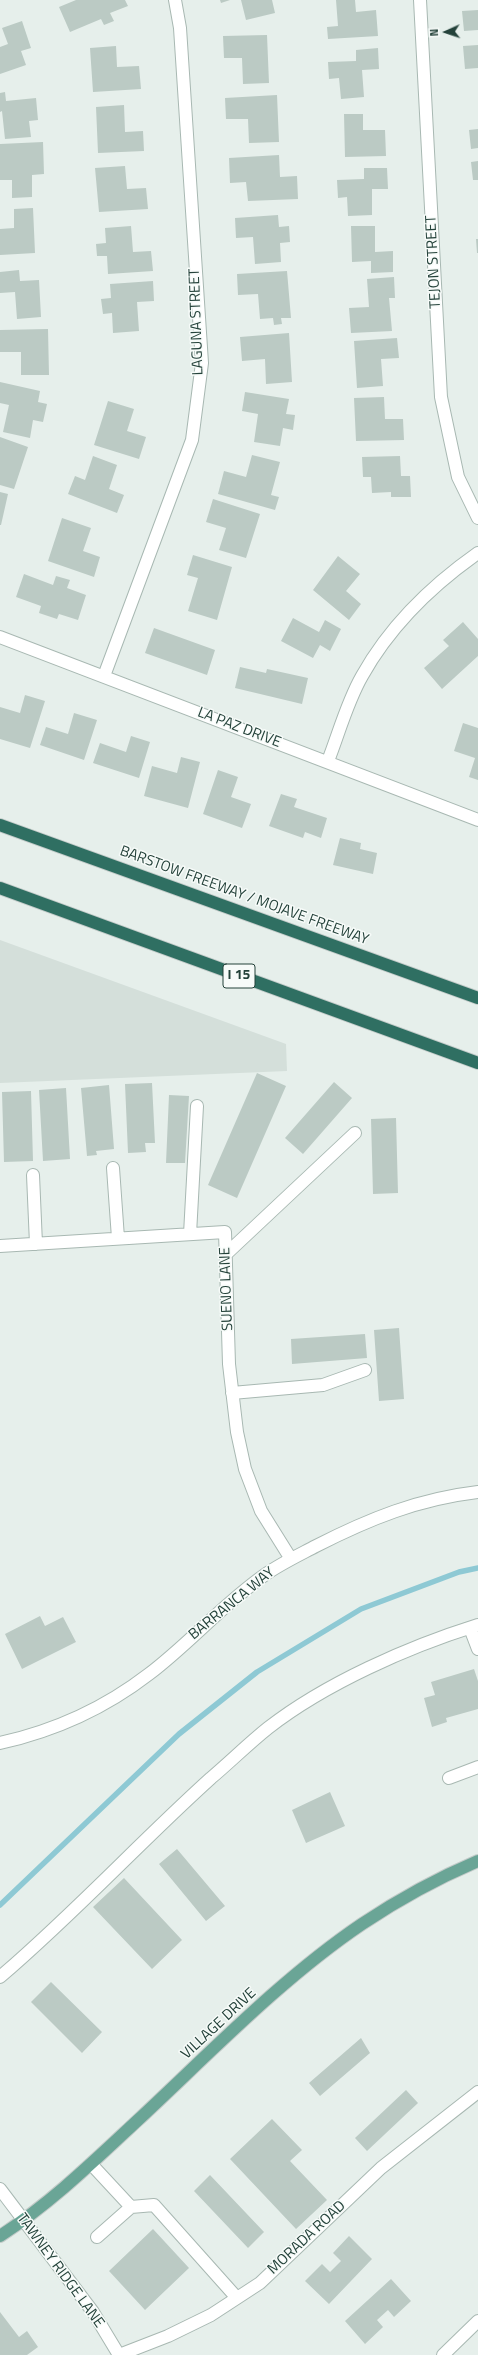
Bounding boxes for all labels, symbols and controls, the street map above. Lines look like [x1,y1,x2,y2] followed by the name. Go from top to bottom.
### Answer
[426,12,466,52] north arrow
[426,28,442,37] text: N
[423,215,445,309] street label: TEJON STREET
[186,268,208,376] street label: LAGUNA STREET
[195,704,283,752] street label: LA PAZ DRIVE
[117,842,371,950] street label: BARSTOW FREEWAY / MOJAVE FREEWAY
[223,964,255,988] road number: I 15
[217,1247,237,1331] street label: SUENO LANE
[185,1564,279,1644] street label: BARRANCA WAY
[178,1985,260,2063] street label: VILLAGE DRIVE
[264,2197,350,2279] street label: MORADA ROAD
[12,2210,108,2332] street label: TAWNEY RIDGE LANE

